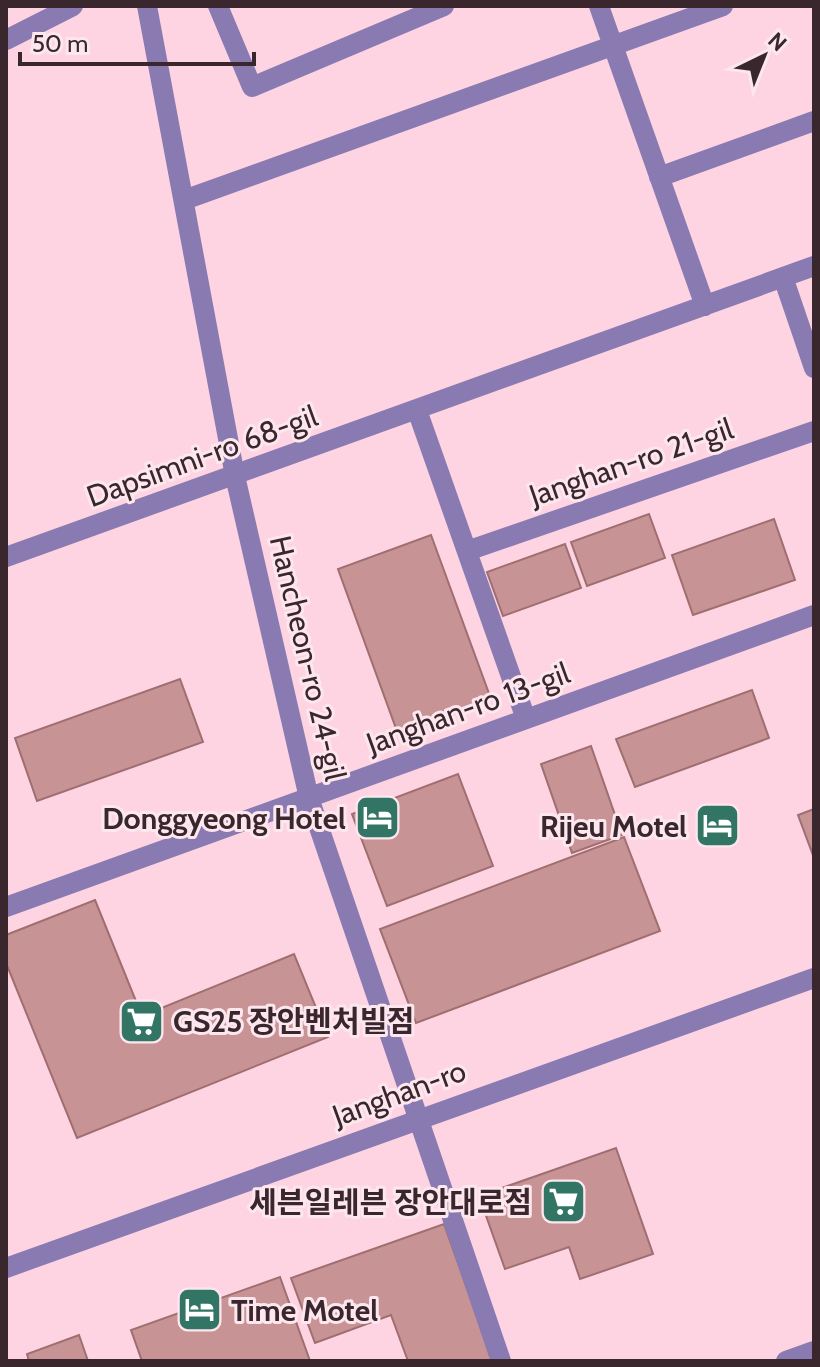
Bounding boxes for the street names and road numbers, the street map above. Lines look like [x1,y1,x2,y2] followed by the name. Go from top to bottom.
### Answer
[82,397,322,515] street label: Dapsimni-ro 68-gil
[523,410,738,515] street label: Janghan-ro 21-gil
[262,532,354,784] street label: Hancheon-ro 24-gil
[360,654,575,762] street label: Janghan-ro 13-gil
[326,1052,471,1135] street label: Janghan-ro

